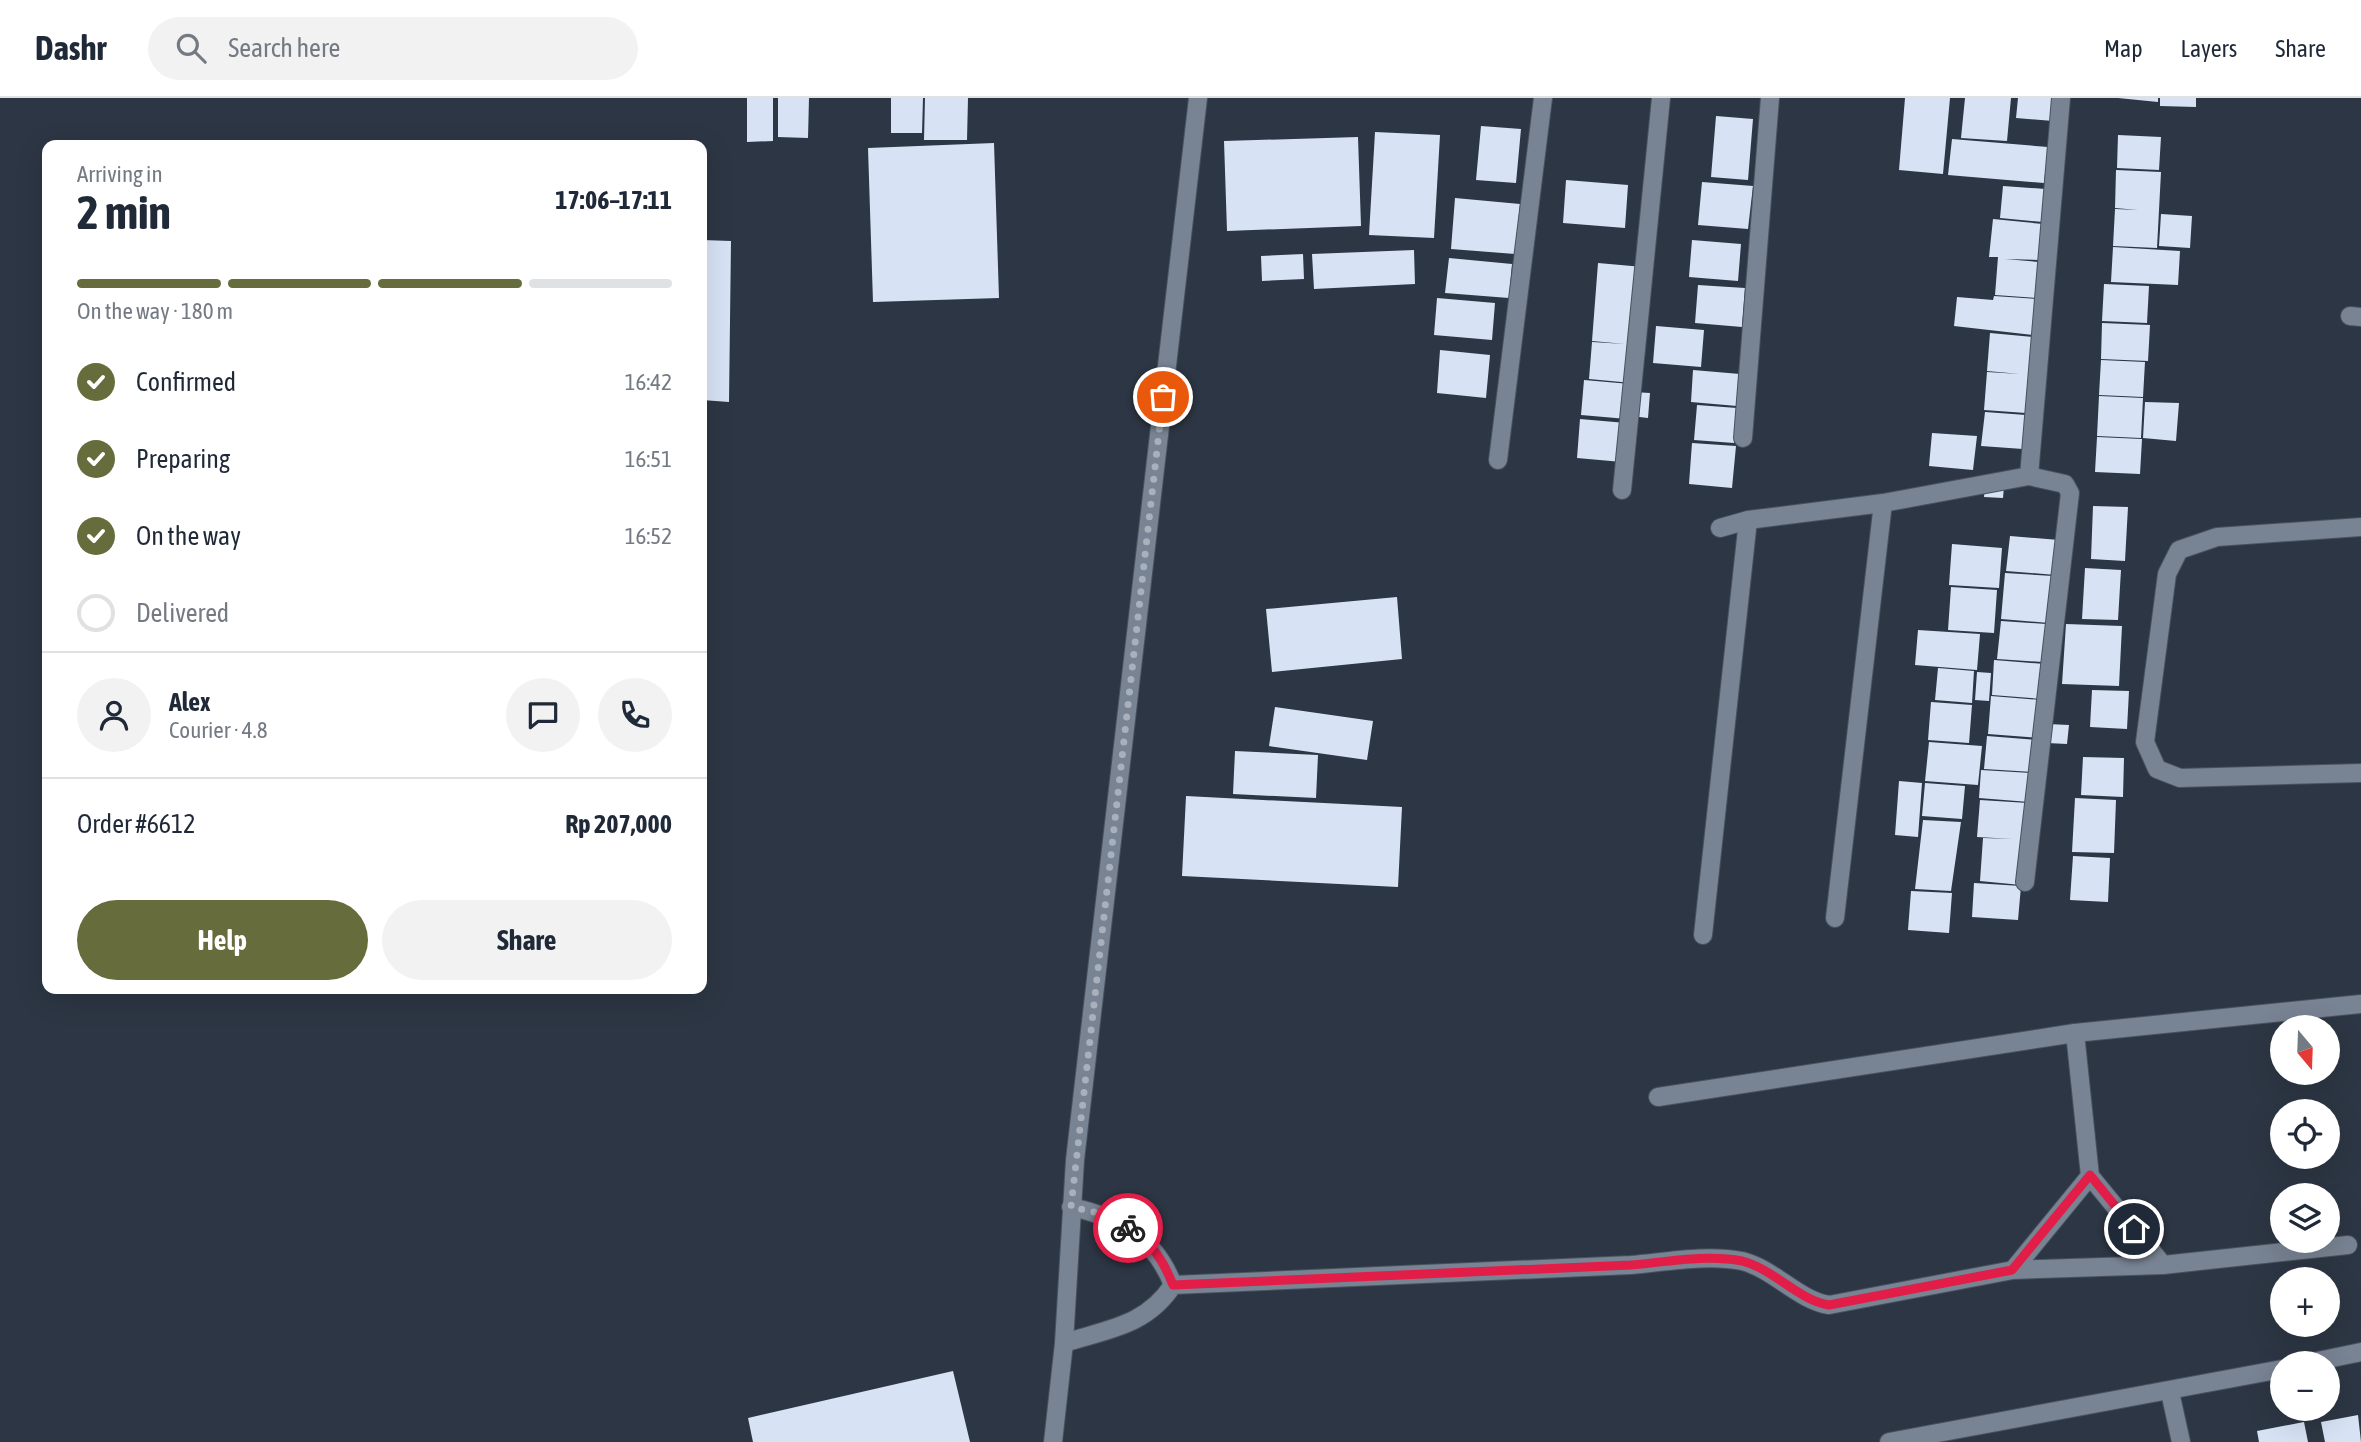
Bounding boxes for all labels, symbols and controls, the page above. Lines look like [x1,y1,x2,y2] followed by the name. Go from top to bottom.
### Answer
[148,17,638,80] search box
[35,29,106,67] text: Dashr
[172,29,210,67] icon: search
[228,33,340,63] text: Search here
[2104,35,2143,62] text: Map
[2181,35,2237,62] text: Layers
[2275,35,2326,62] text: Share
[77,161,163,187] text: Arriving in
[555,185,672,215] text: 17:06–17:11
[77,186,171,239] text: 2 min
[77,298,233,324] text: On the way · 180 m
[77,363,115,401] icon: check
[136,367,236,397] text: Confirmed
[1133,367,1193,427] pin
[625,369,672,395] text: 16:42
[1144,378,1182,416] icon: bag
[77,440,115,478] icon: check
[136,444,230,474] text: Preparing
[625,446,672,472] text: 16:51
[77,517,115,555] icon: check
[136,521,241,551] text: On the way
[625,523,672,549] text: 16:52
[136,598,229,628] text: Delivered
[77,678,151,752] button: person
[506,678,580,752] button: chat
[598,678,672,752] button: phone
[169,687,210,717] text: Alex
[169,717,268,743] text: Courier · 4.8
[77,809,196,839] text: Order #6612
[565,809,672,839] text: Rp 207,000
[77,900,368,980] button: Help
[382,900,672,980] button: Share
[2270,1015,2340,1085] north arrow
[2270,1015,2340,1421] map controls
[2270,1099,2340,1169] button: locate
[2270,1183,2340,1253] button: layers
[1093,1193,1163,1263] courier
[2104,1199,2164,1259] pin
[1109,1209,1147,1247] icon: bike
[2115,1210,2153,1248] icon: home
[2270,1267,2340,1337] button: +
[2270,1351,2340,1421] button: −

